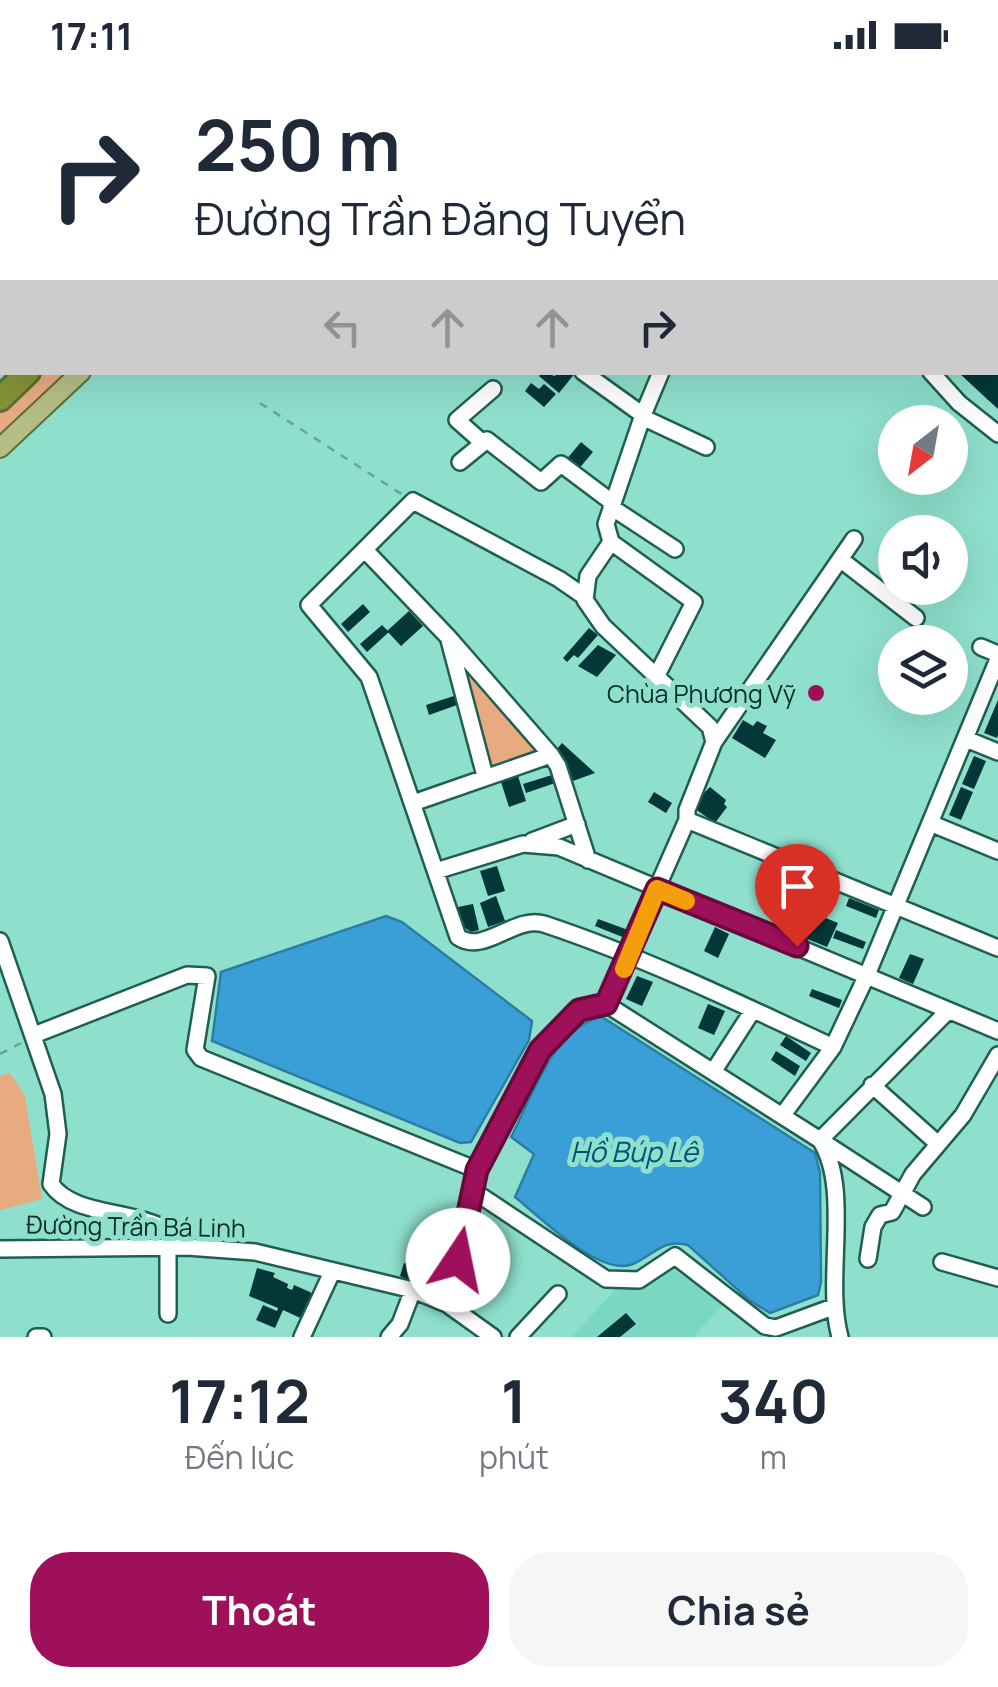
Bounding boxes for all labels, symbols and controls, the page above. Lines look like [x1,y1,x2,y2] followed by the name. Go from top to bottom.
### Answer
[50,9,133,61] text: 17:11
[195,96,401,192] text: 250 m
[30,110,160,240] icon: right
[195,187,686,249] text: Đường Trần Đăng Tuyển
[315,300,370,355] icon: left
[420,300,475,355] icon: ahead
[525,300,580,355] icon: ahead
[630,300,685,355] icon: right
[878,405,968,495] north arrow
[878,405,968,715] map controls
[878,515,968,605] button: sound
[878,625,968,715] button: layers
[607,676,796,711] place label: Chùa Phương Vỹ
[805,682,827,704] marker: Chùa Phương Vỹ
[755,844,840,947] pin
[770,859,825,914] icon: arrive
[570,1132,700,1170] water label: Hồ Búp Lê
[26,1207,246,1245] street label: Đường Trần Bá Linh
[406,1208,510,1312] position arrow
[169,1359,310,1441] text: 17:12
[501,1359,527,1441] text: 1
[718,1359,829,1441] text: 340
[185,1435,294,1479] text: Đến lúc
[479,1435,549,1479] text: phút
[760,1435,787,1479] text: m
[30,1552,489,1667] button: Thoát
[509,1552,968,1667] button: Chia sẻ

